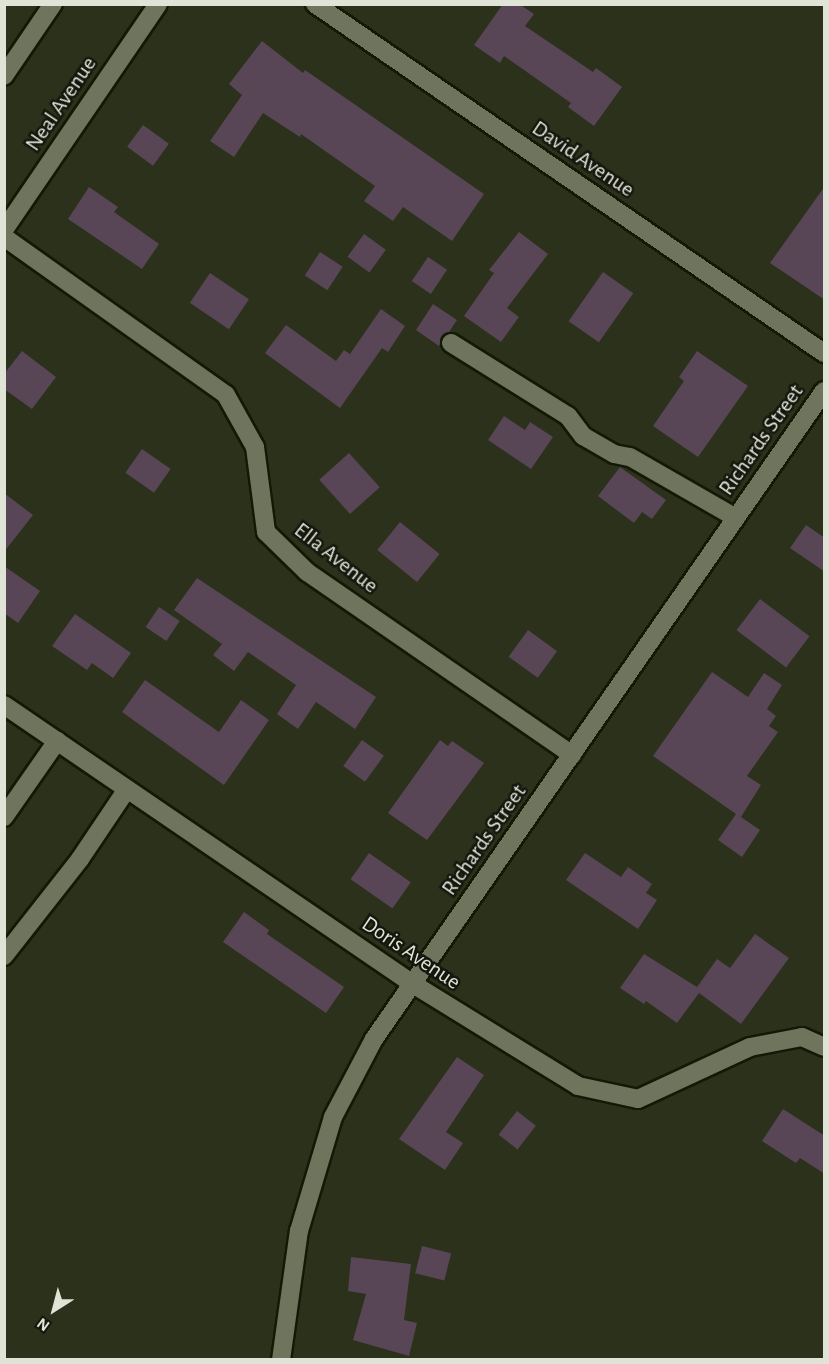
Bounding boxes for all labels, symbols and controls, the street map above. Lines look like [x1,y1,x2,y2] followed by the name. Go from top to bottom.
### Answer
[20,52,102,156] street label: Neal Avenue
[527,115,639,203] street label: David Avenue
[713,379,809,501] street label: Richards Street
[289,517,383,599] street label: Ella Avenue
[436,779,532,901] street label: Richards Street
[357,910,465,996] street label: Doris Avenue
[24,1280,84,1340] north arrow
[34,1315,53,1334] text: N

